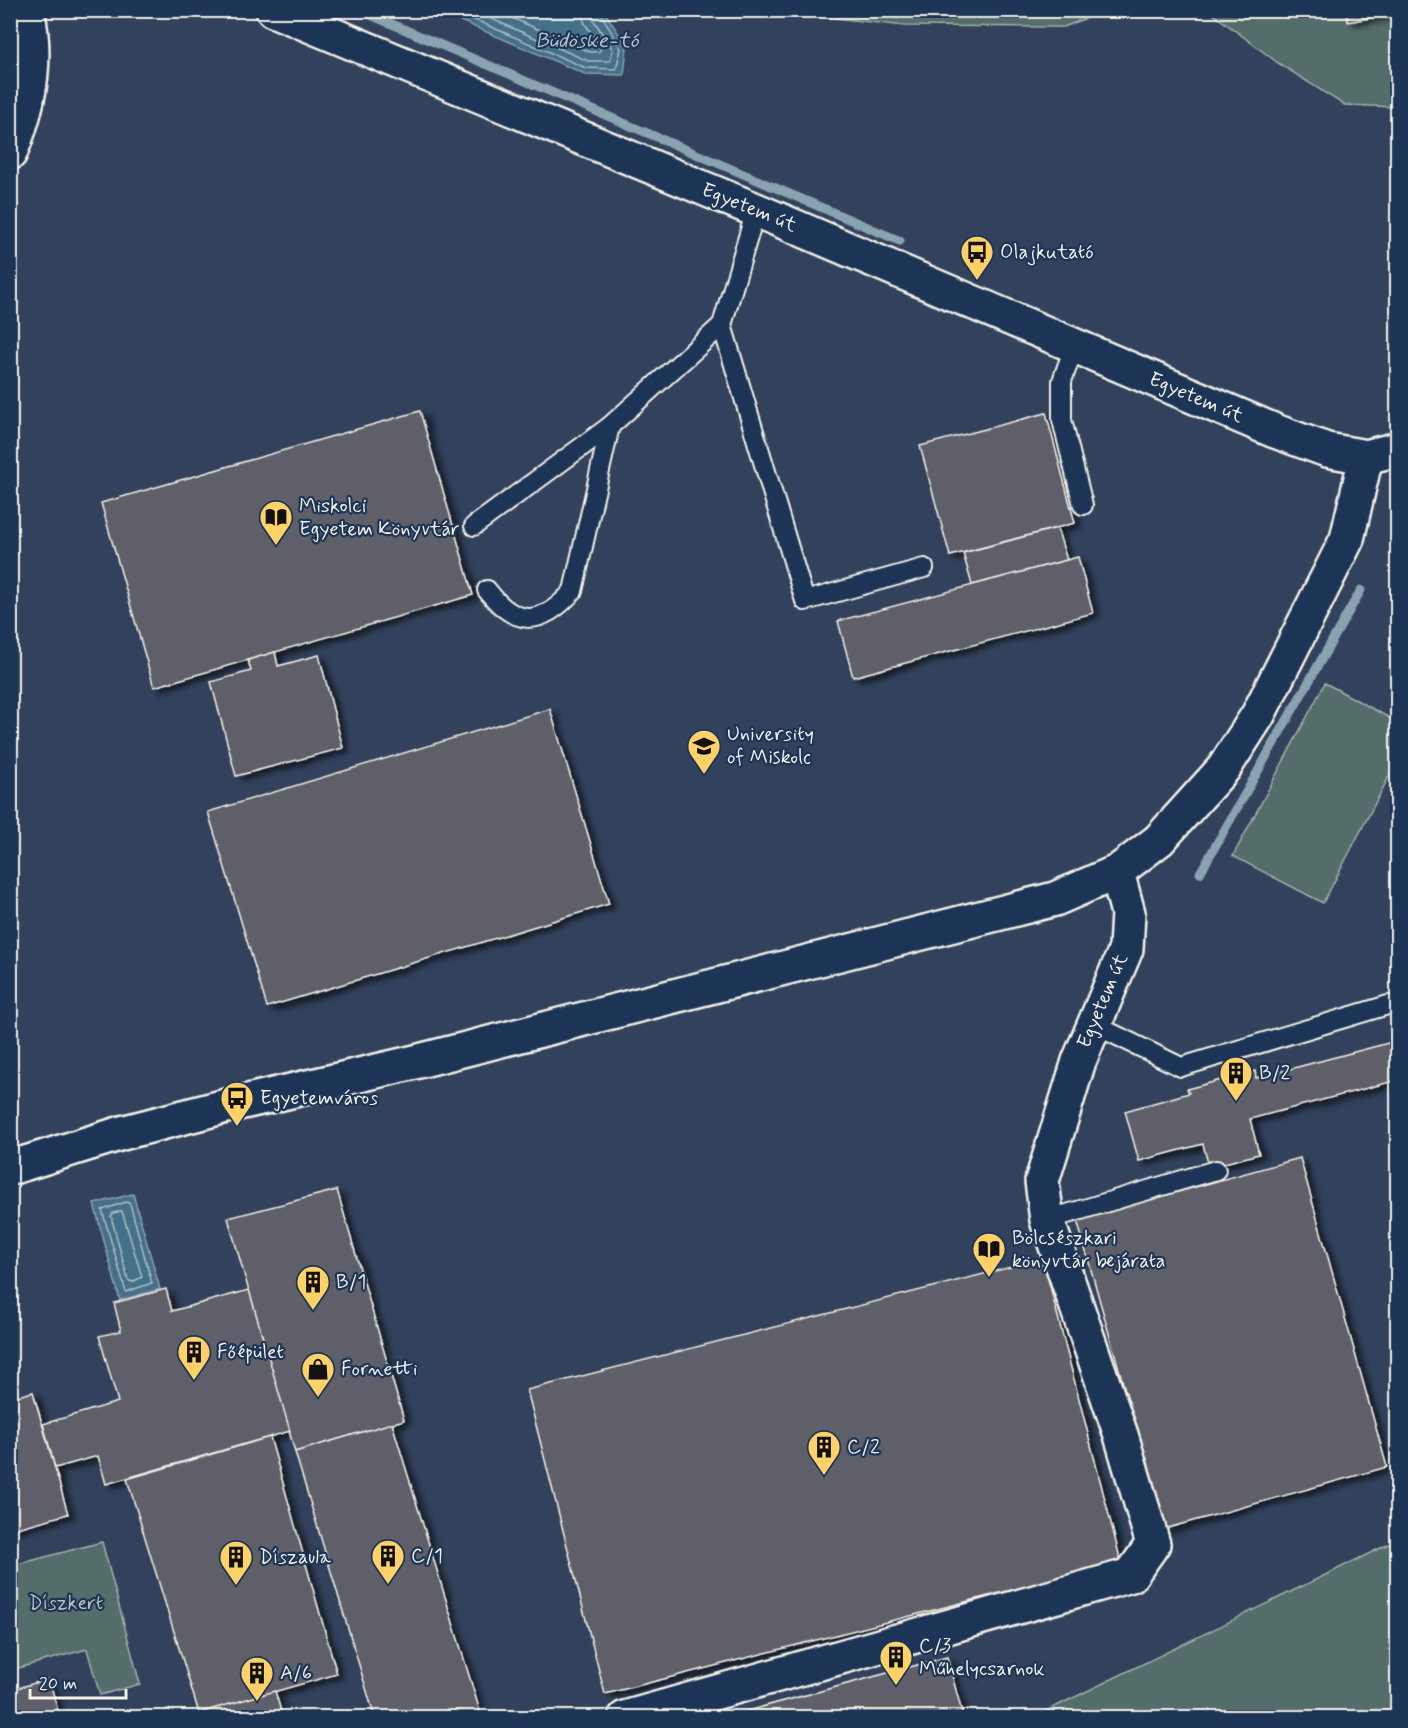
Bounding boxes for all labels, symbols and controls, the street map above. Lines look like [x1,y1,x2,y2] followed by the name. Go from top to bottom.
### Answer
[535,27,640,55] water label: Büdöske-tó
[698,177,801,239] street label: Egyetem út
[959,234,995,281] bus stop icon: Olajkutató
[1000,239,1094,266] place label: Olajkutató
[1145,366,1248,430] street label: Egyetem út
[299,493,460,543] place label: Miskolci Egyetem Könyvtár
[258,499,294,546] library icon: Miskolci Egyetem Könyvtár
[727,721,814,771] place label: University of Miskolc
[686,728,722,775] school or university icon: University of Miskolc
[1071,949,1135,1052] street label: Egyetem út
[1218,1055,1254,1102] building icon: B/2
[1259,1060,1290,1087] place label: B/2
[219,1080,255,1127] bus stop icon: Egyetemváros
[260,1085,378,1112] place label: Egyetemváros
[1012,1225,1166,1275] place label: Bölcsészkari könyvtár bejárata
[971,1231,1007,1278] library icon: Bölcsészkari könyvtár bejárata
[295,1264,331,1311] building icon: B/1
[336,1269,366,1296] place label: B/1
[176,1334,212,1381] building icon: Főépület
[217,1339,284,1366] place label: Főépület
[300,1351,336,1398] shop icon: Fornetti
[341,1356,418,1383] place label: Fornetti
[806,1429,842,1476] building icon: C/2
[847,1434,880,1461] place label: C/2
[370,1538,406,1585] building icon: C/1
[218,1539,254,1586] building icon: Díszaula
[411,1543,443,1570] place label: C/1
[259,1544,332,1571] place label: Díszaula
[29,1590,103,1617] park label: Díszkert
[919,1633,1045,1683] place label: C/3 Műhelycsarnok
[878,1639,914,1686] building icon: C/3 Műhelycsarnok
[239,1655,275,1702] building icon: A/6
[280,1660,312,1687] place label: A/6
[30,1662,126,1700] scale bar
[39,1672,77,1696] text: 20 m

